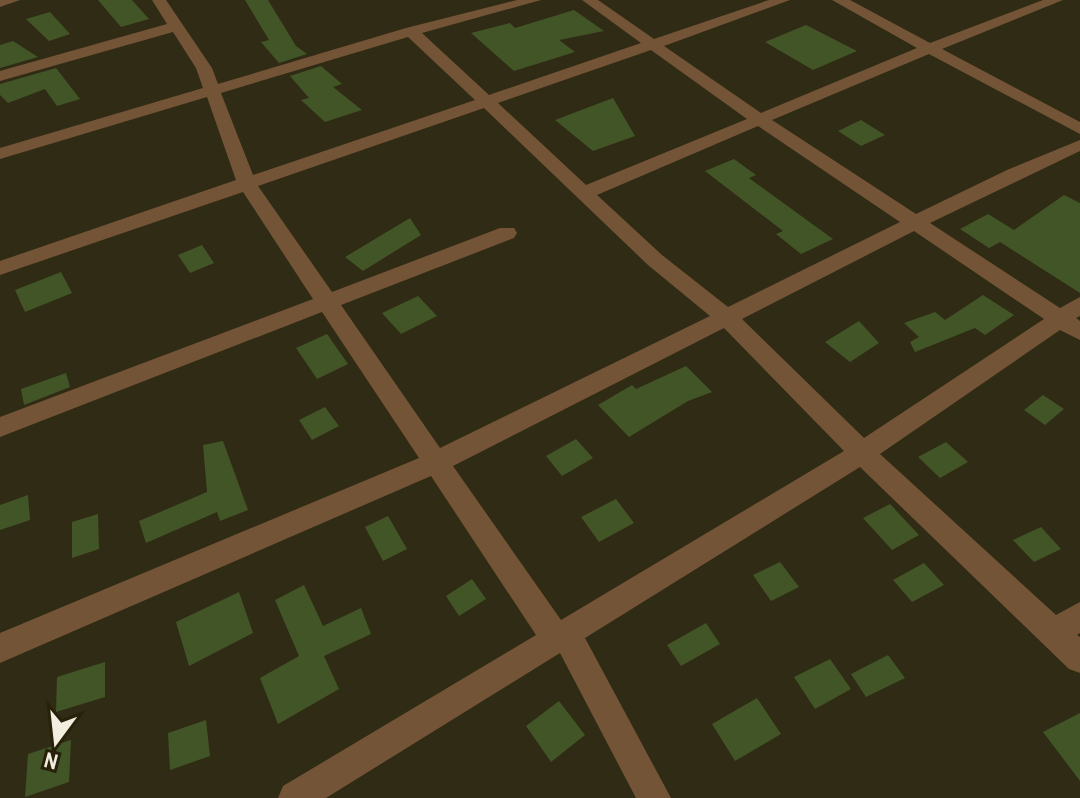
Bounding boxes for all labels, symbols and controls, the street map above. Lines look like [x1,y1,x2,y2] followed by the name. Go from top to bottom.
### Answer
[16,702,96,782] north arrow
[41,745,61,777] text: N

